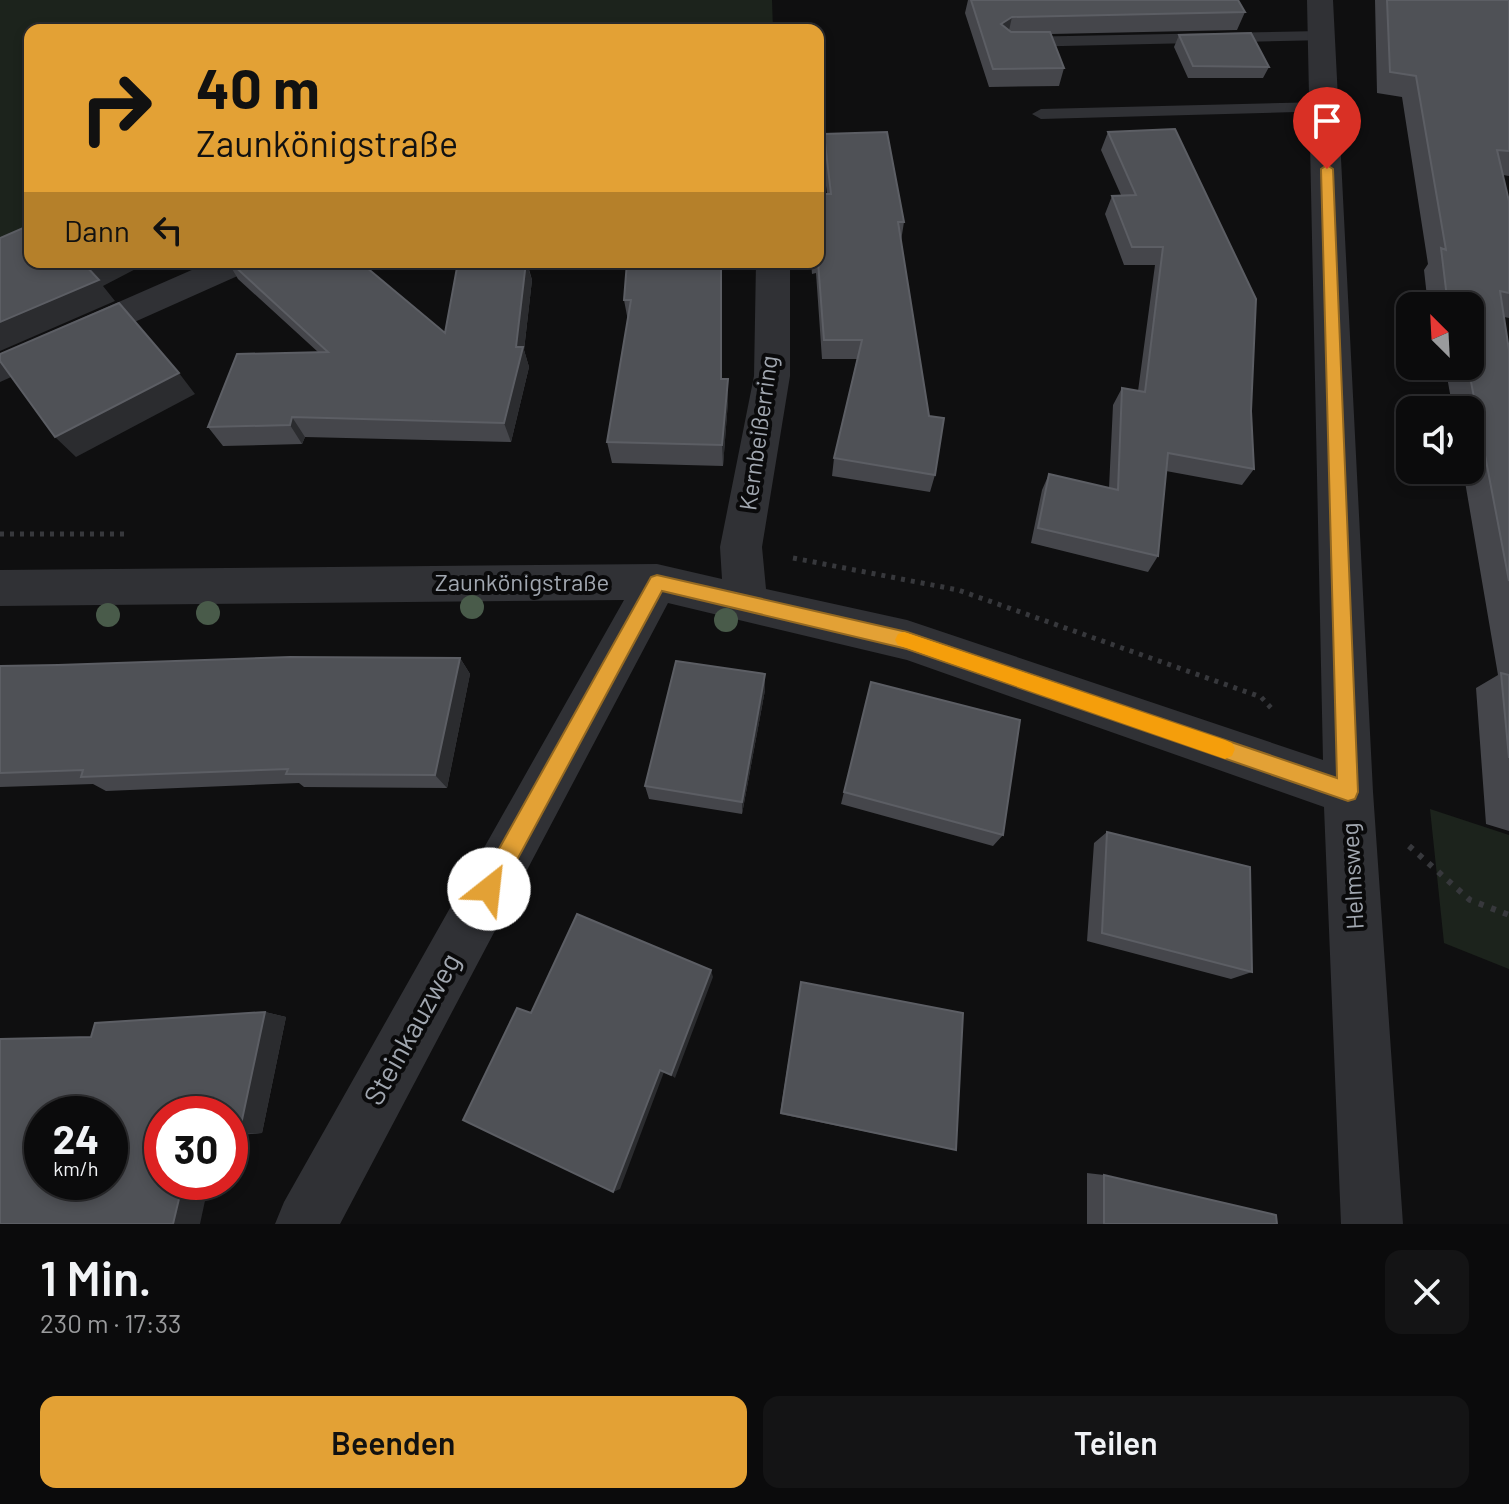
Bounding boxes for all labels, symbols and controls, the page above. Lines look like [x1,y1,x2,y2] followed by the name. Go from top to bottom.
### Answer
[196,53,320,120] text: 40 m
[64,56,168,160] icon: right
[1293,87,1361,169] pin
[1305,99,1349,143] icon: arrive
[196,121,458,164] text: Zaunkönigstraße
[146,208,190,252] icon: left
[64,212,130,248] text: Dann
[1396,292,1484,380] north arrow
[1396,292,1484,484] map controls
[732,353,783,512] street label: Kernbeißerring
[1396,396,1484,484] button: sound
[435,567,609,596] street label: Zaunkönigstraße
[1334,822,1369,930] street label: Helmsweg
[447,847,531,931] position arrow
[355,947,467,1110] street label: Steinkauzweg
[144,1096,248,1200] speed limit sign: 30
[53,1114,99,1162] text: 24
[53,1156,99,1180] text: km/h
[40,1248,152,1306] text: 1 Min.
[1385,1250,1469,1334] button: close
[40,1307,181,1338] text: 230 m · 17:33
[40,1396,747,1488] button: Beenden
[763,1396,1469,1488] button: Teilen

